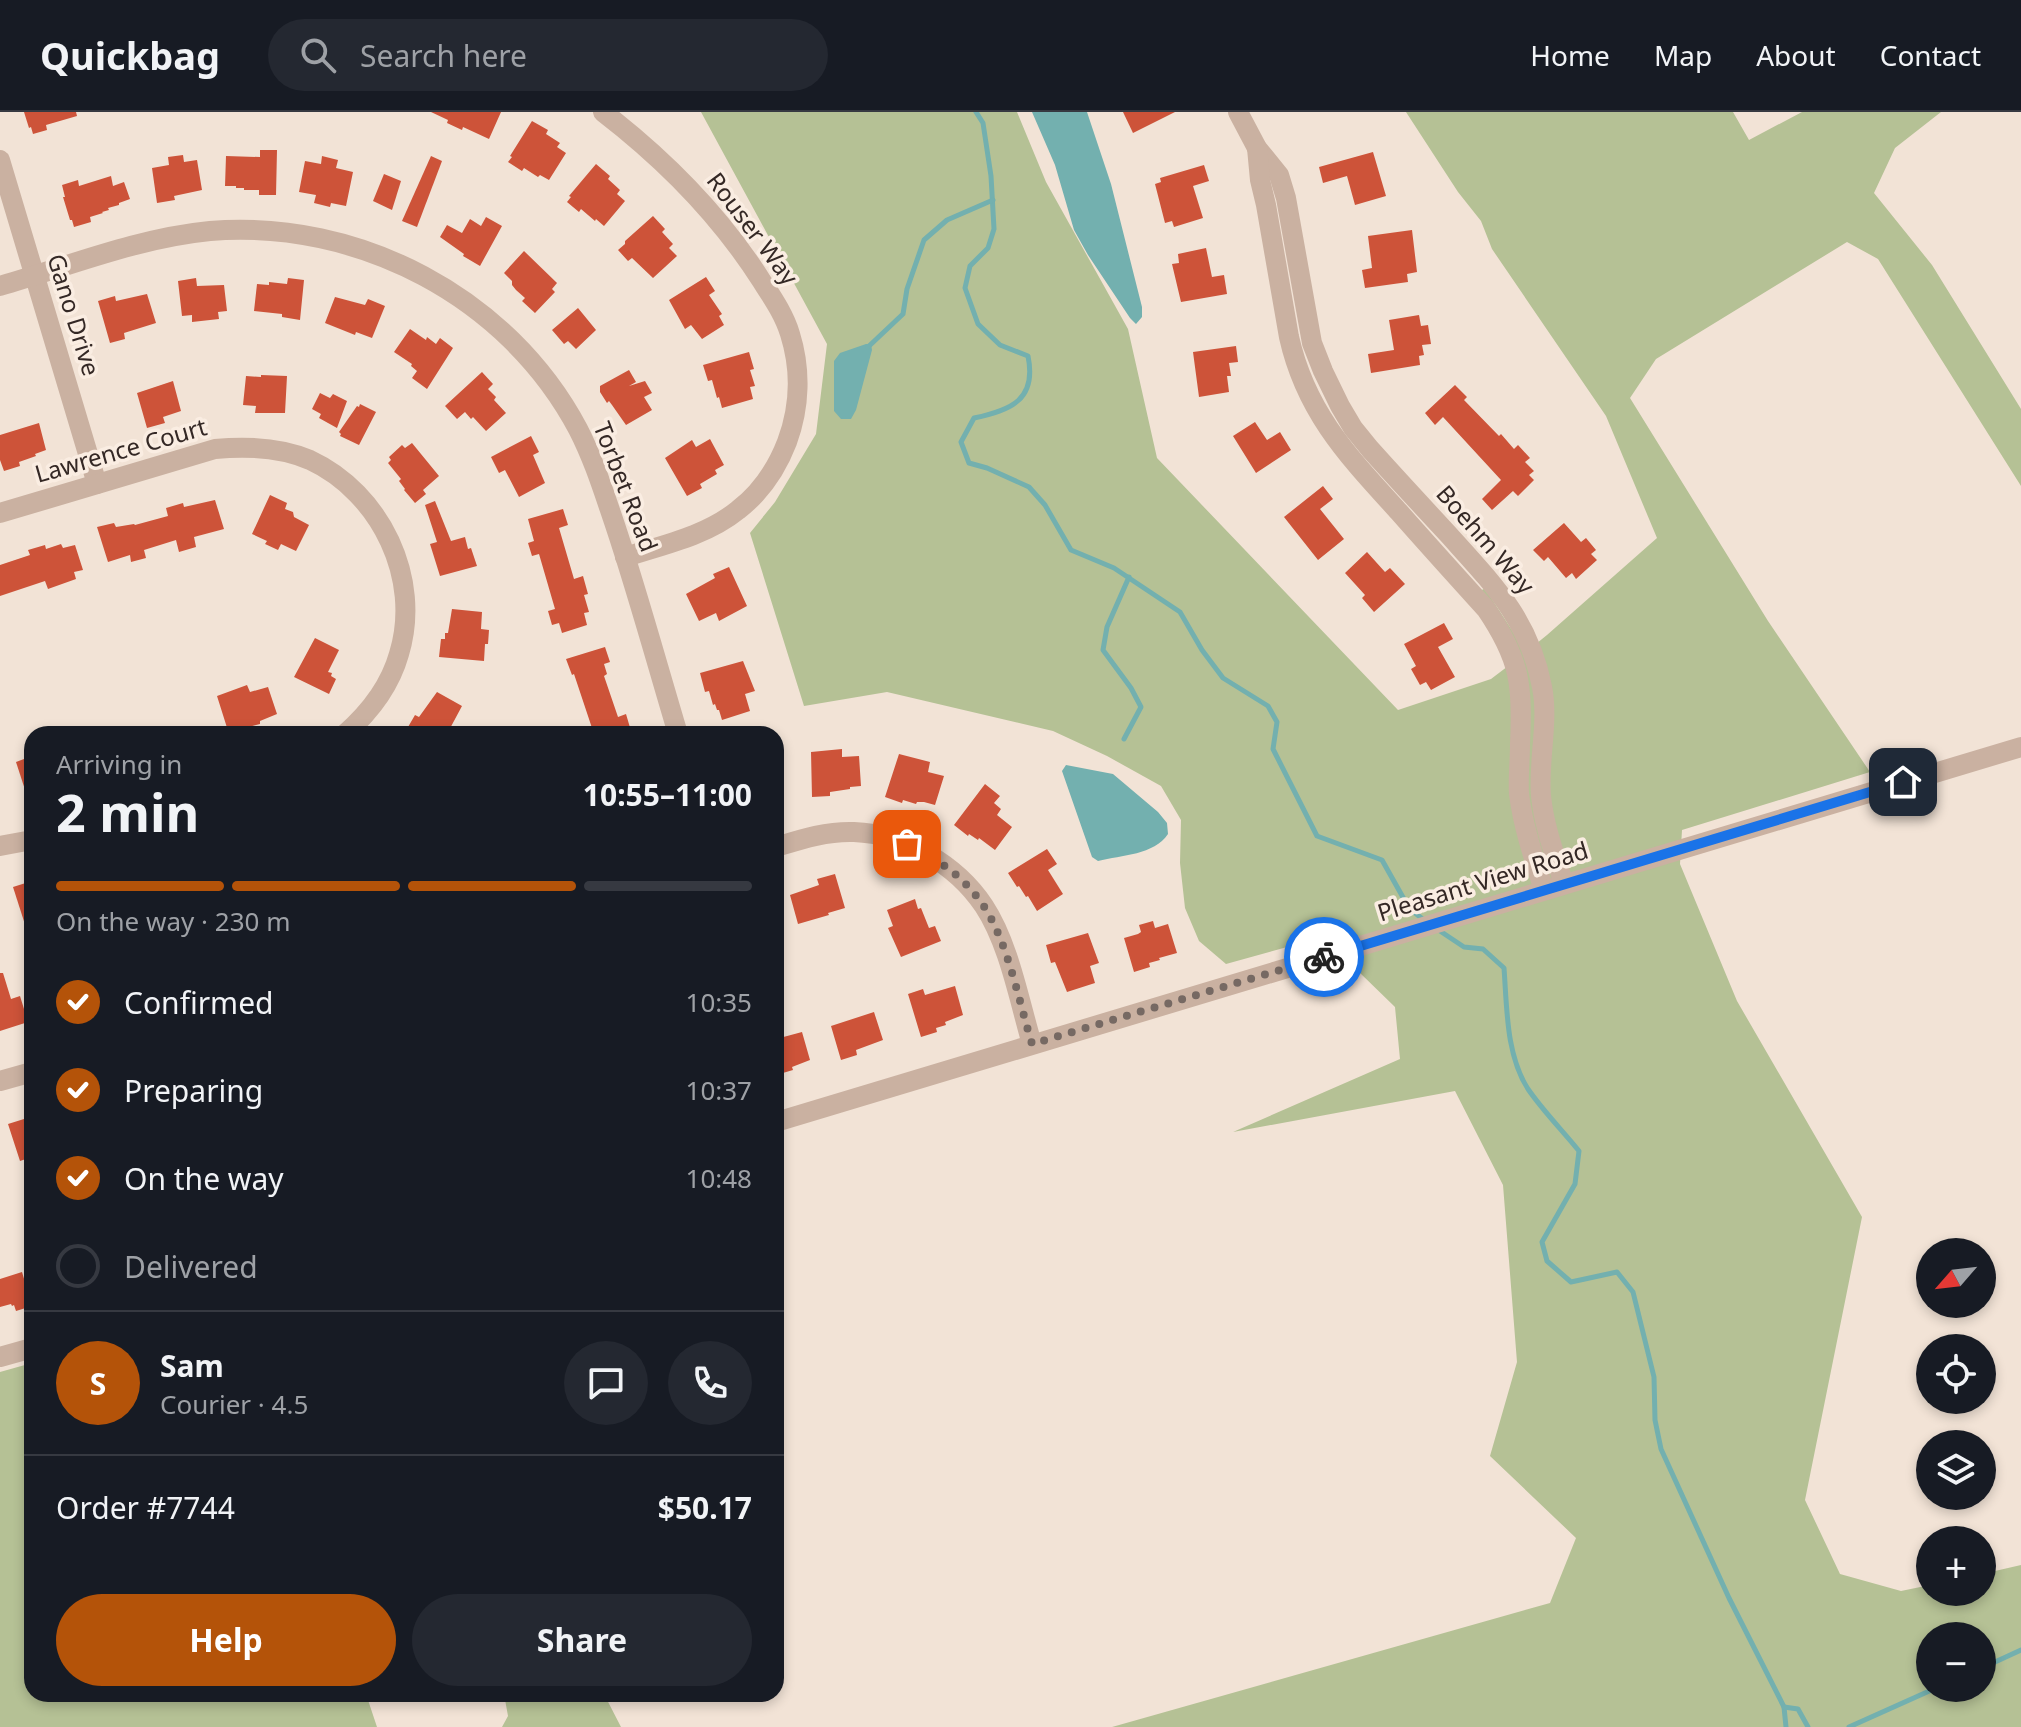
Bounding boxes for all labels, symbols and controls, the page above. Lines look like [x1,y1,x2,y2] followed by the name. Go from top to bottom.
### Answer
[268,19,828,91] search box
[40,29,220,81] text: Quickbag
[296,33,340,77] icon: search
[360,35,527,76] text: Search here
[1530,36,1610,74] text: Home
[1654,36,1712,74] text: Map
[1756,36,1836,74] text: About
[1880,36,1981,74] text: Contact
[700,165,807,292] street label: Rouser Way
[40,250,109,380] street label: Gano Drive
[31,409,211,490] street label: Lawrence Court
[586,417,666,556] street label: Torbet Road
[1429,477,1543,601] street label: Boehm Way
[56,746,182,782] text: Arriving in
[1869,748,1937,816] pin
[1881,760,1925,804] icon: home
[583,774,752,815] text: 10:55–11:00
[56,776,199,847] text: 2 min
[873,810,941,878] pin
[885,822,929,866] icon: bag
[1373,833,1592,928] street label: Pleasant View Road
[56,903,290,939] text: On the way · 230 m
[1284,917,1364,997] courier
[1302,935,1346,979] icon: bike
[56,980,100,1024] icon: check
[124,982,274,1023] text: Confirmed
[686,984,752,1020] text: 10:35
[56,1068,100,1112] icon: check
[124,1070,263,1111] text: Preparing
[686,1072,752,1108] text: 10:37
[56,1156,100,1200] icon: check
[124,1158,284,1199] text: On the way
[686,1160,752,1196] text: 10:48
[1916,1238,1996,1318] north arrow
[1916,1238,1996,1702] map controls
[124,1246,258,1287] text: Delivered
[1916,1334,1996,1414] button: locate
[564,1341,648,1425] button: chat
[668,1341,752,1425] button: phone
[160,1345,224,1386] text: Sam
[90,1363,106,1404] text: S
[160,1386,308,1422] text: Courier · 4.5
[1916,1430,1996,1510] button: layers
[56,1487,235,1528] text: Order #7744
[658,1487,752,1528] text: $50.17
[1916,1526,1996,1606] button: +
[56,1594,396,1686] button: Help
[412,1594,752,1686] button: Share
[1916,1622,1996,1702] button: −

